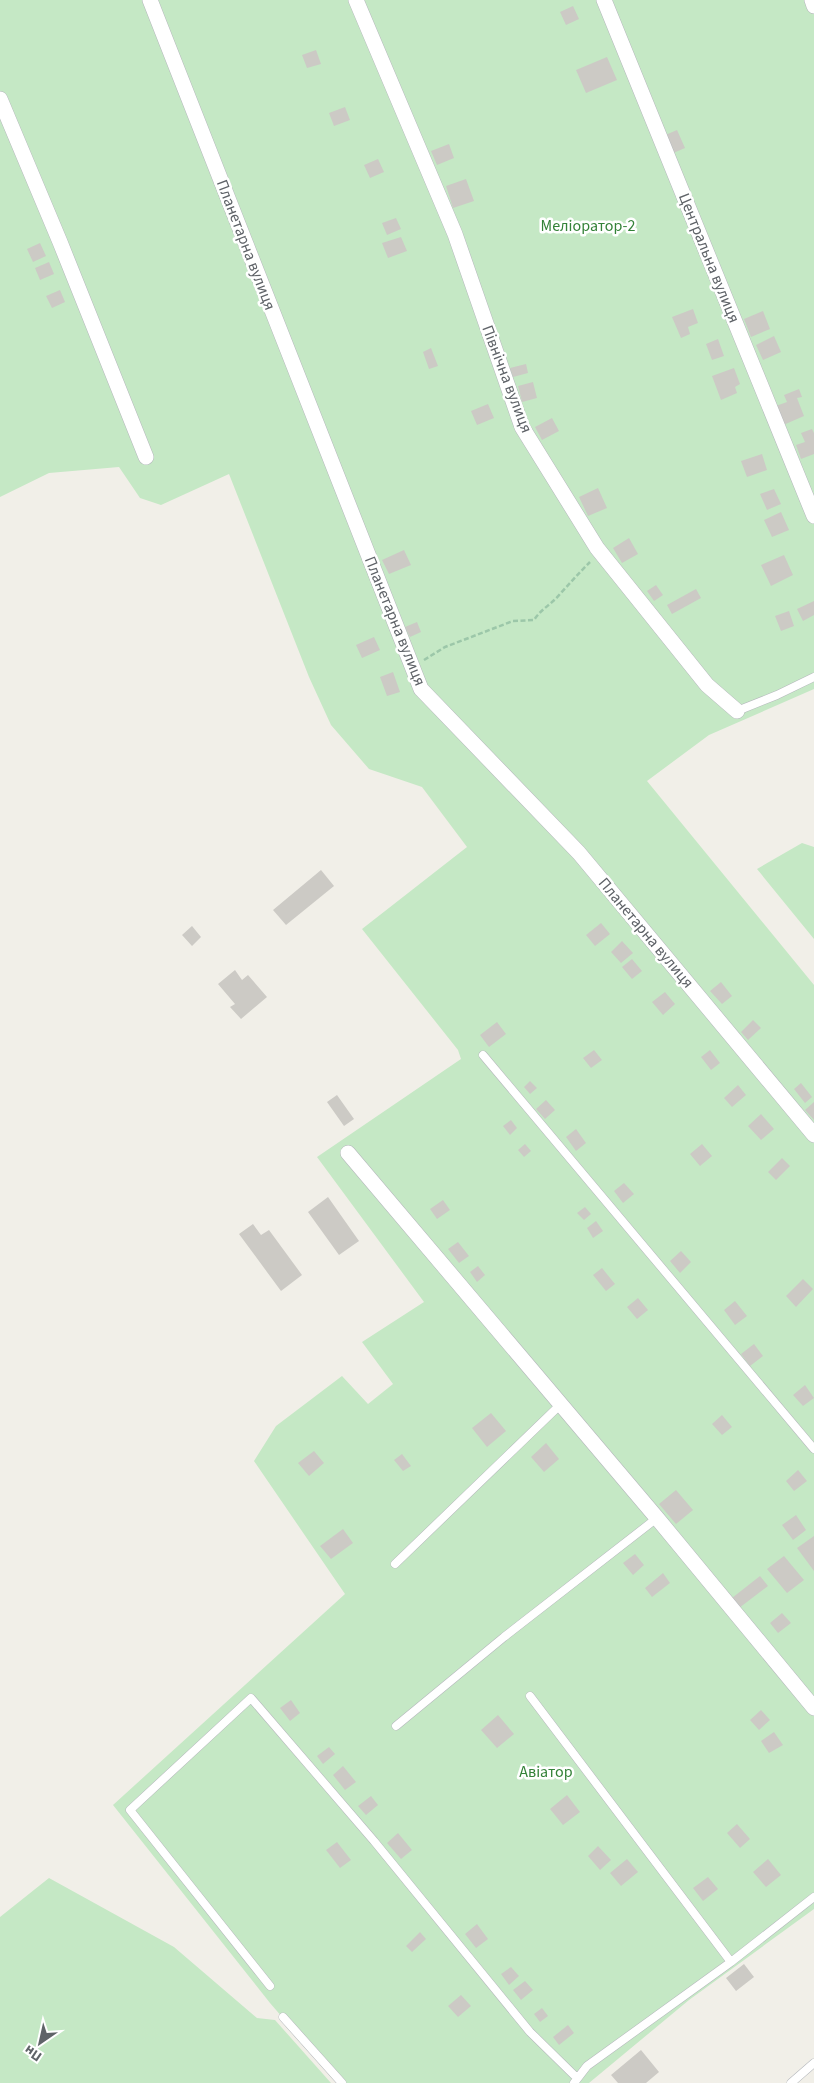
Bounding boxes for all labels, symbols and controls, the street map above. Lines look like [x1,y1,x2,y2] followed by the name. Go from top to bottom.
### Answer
[211,177,281,313] street label: Планетарна вулиця
[673,190,745,326] street label: Центральна вулиця
[541,215,635,237] park label: Меліоратор-2
[476,322,538,436] street label: Північна вулиця
[359,553,431,689] street label: Планетарна вулиця
[593,873,699,993] street label: Планетарна вулиця
[519,1761,573,1783] park label: Авіатор
[15,2018,65,2068] north arrow
[20,2040,46,2066] text: Пн

